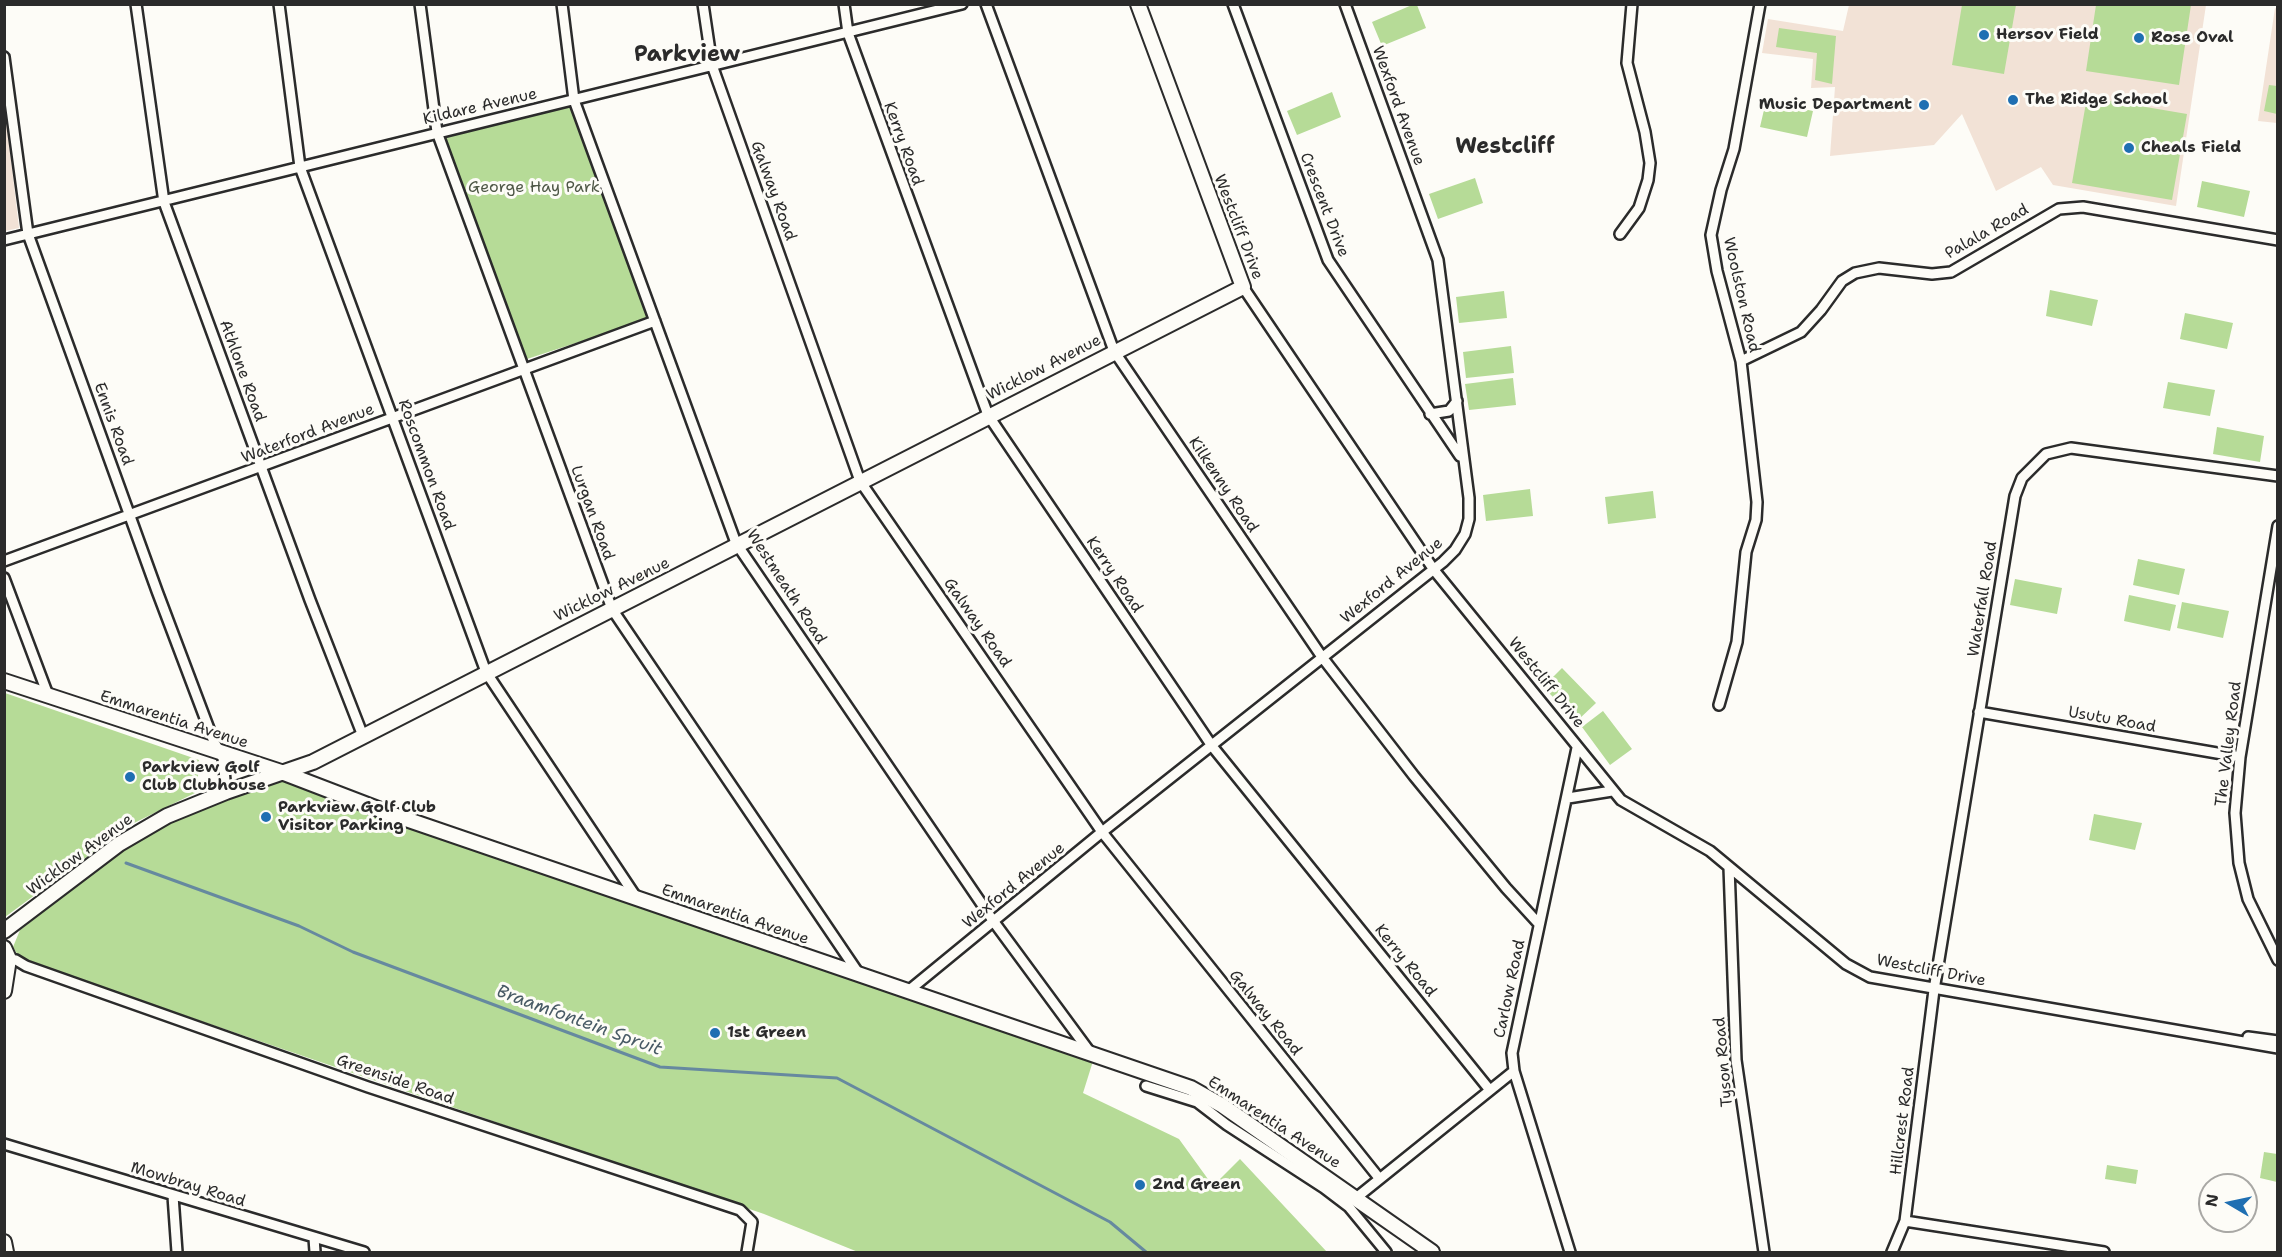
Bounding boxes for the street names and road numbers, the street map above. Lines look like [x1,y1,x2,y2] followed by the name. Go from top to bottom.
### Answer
[1367,44,1429,168] street label: Wexford Avenue
[421,85,539,129] street label: Kildare Avenue
[879,100,927,188] street label: Kerry Road
[746,139,800,243] street label: Galway Road
[1295,150,1353,260] street label: Crescent Drive
[1209,172,1267,282] street label: Westcliff Drive
[1942,200,2032,264] street label: Palala Road
[1718,235,1764,355] street label: Woolston Road
[215,318,269,424] street label: Athlone Road
[983,331,1105,405] street label: Wicklow Avenue
[89,380,137,468] street label: Ennis Road
[393,397,459,533] street label: Roscommon Road
[239,400,377,468] street label: Waterford Avenue
[1184,434,1262,536] street label: Kilkenny Road
[566,463,618,563] street label: Lurgan Road
[742,526,830,648] street label: Westmeath Road
[1082,533,1146,617] street label: Kerry Road
[1337,534,1447,628] street label: Wexford Avenue
[1964,540,2002,658] street label: Waterfall Road
[551,554,673,626] street label: Wicklow Avenue
[939,575,1015,671] street label: Galway Road
[1504,634,1588,732] street label: Westcliff Drive
[2212,680,2246,808] street label: The Valley Road
[97,687,251,753] street label: Emmarentia Avenue
[2067,703,2157,737] street label: Usutu Road
[23,810,137,900] street label: Wicklow Avenue
[959,839,1069,933] street label: Wexford Avenue
[659,881,811,949] street label: Emmarentia Avenue
[1370,921,1440,1001] street label: Kerry Road
[1490,938,1530,1040] street label: Carlow Road
[1875,951,1987,991] street label: Westcliff Drive
[1225,966,1305,1060] street label: Galway Road
[1711,1016,1737,1108] street label: Tyson Road
[334,1051,456,1109] street label: Greenside Road
[1887,1066,1919,1176] street label: Hillcrest Road
[1204,1073,1344,1173] street label: Emmarentia Avenue
[128,1158,248,1212] street label: Mowbray Road

